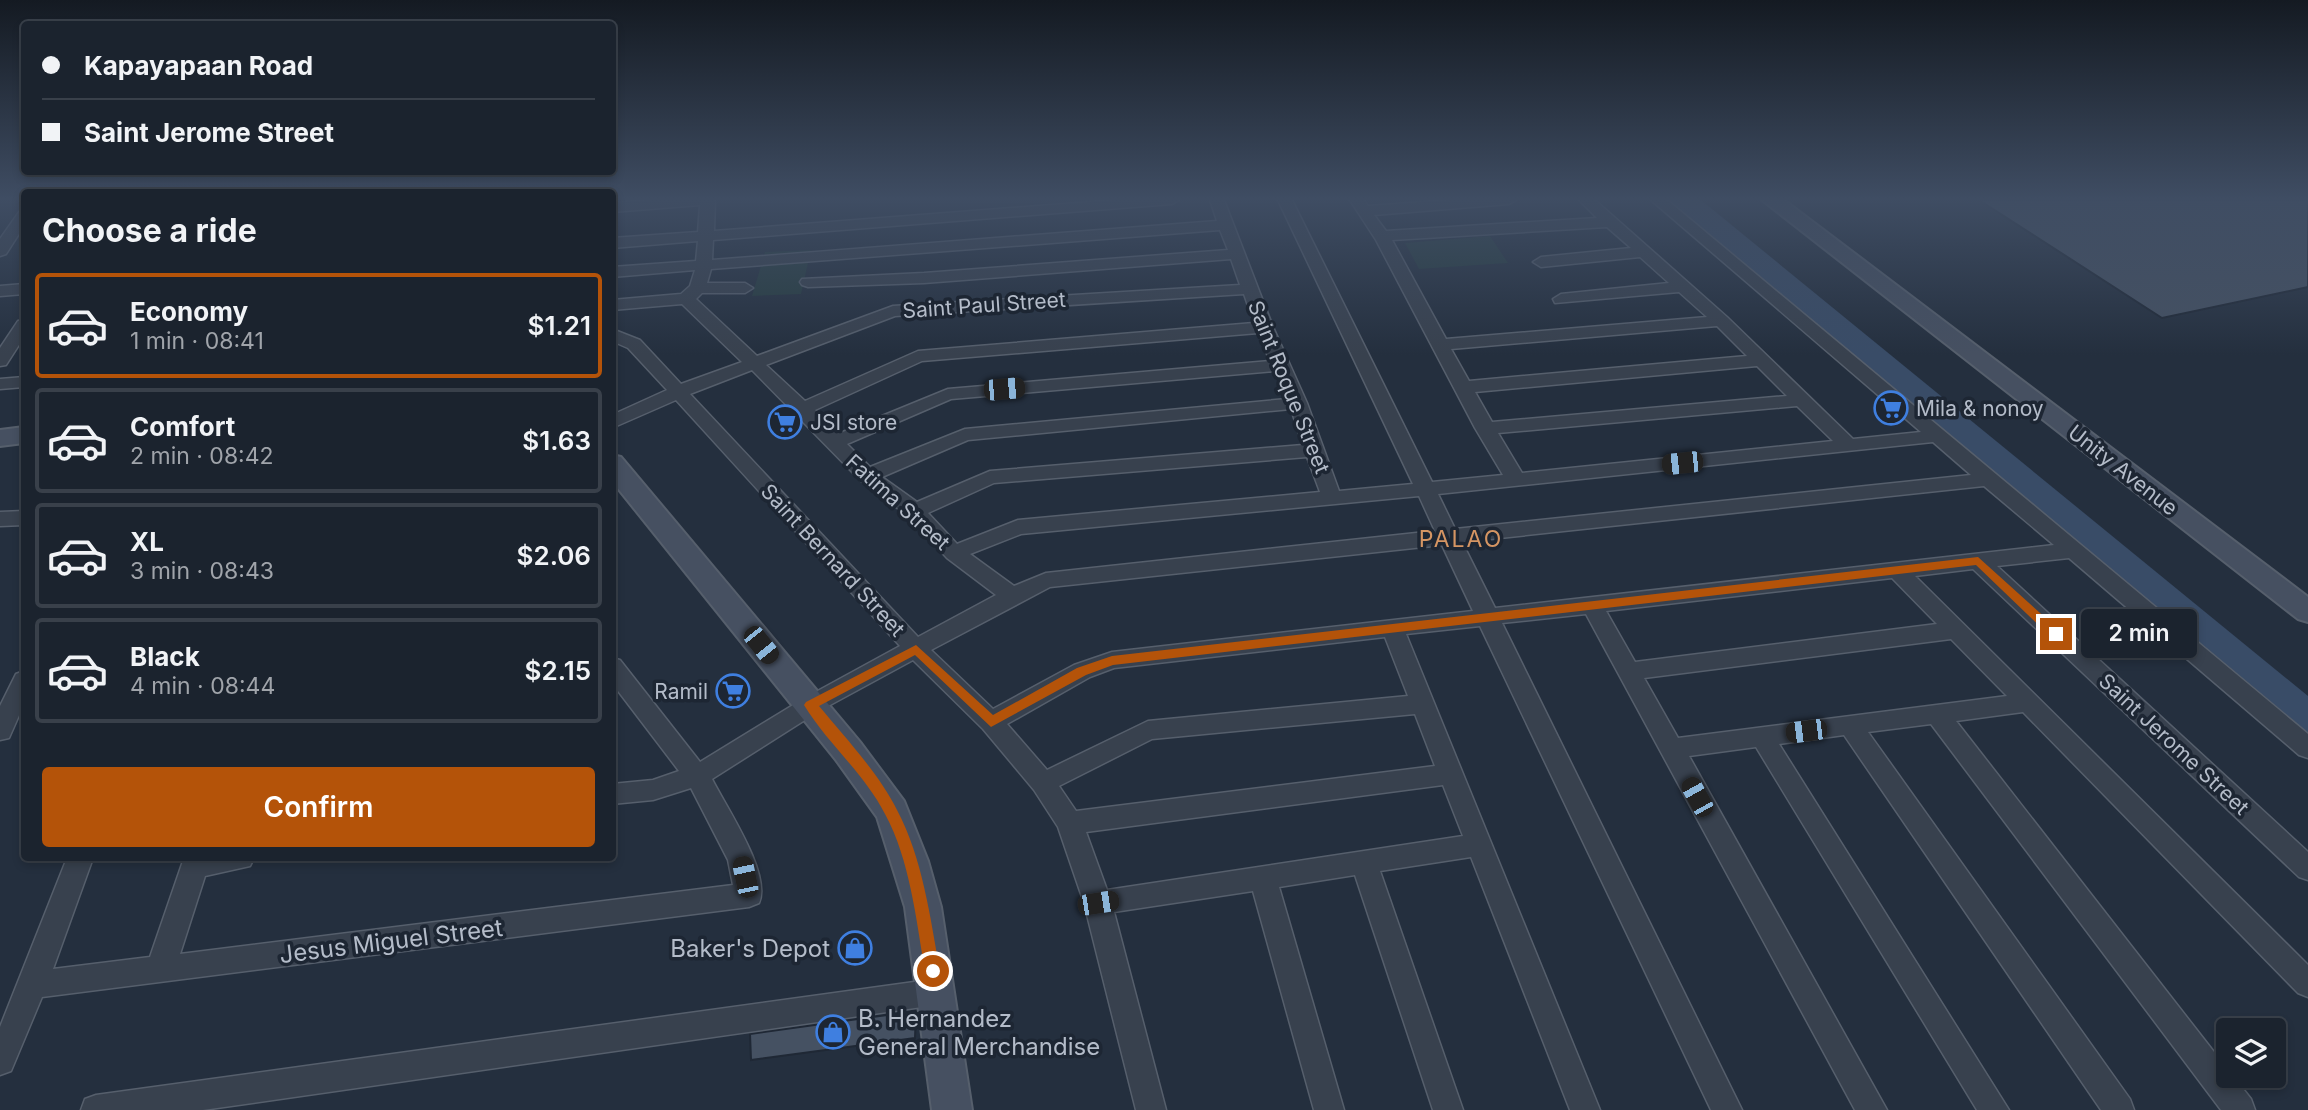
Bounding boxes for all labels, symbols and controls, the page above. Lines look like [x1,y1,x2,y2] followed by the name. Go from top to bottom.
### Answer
[84,50,313,81] text: Kapayapaan Road
[84,117,334,148] text: Saint Jerome Street
[42,211,257,250] text: Choose a ride
[902,287,1067,323] street label: Saint Paul Street
[46,294,109,357] icon: car
[130,296,248,327] text: Economy
[1243,297,1335,477] street label: Saint Roque Street
[528,310,591,341] text: $1.21
[130,327,264,355] text: 1 min · 08:41
[983,377,1026,401] car
[1872,389,1910,427] supermarket icon: Mila & nonoy
[1916,396,2044,421] place label: Mila & nonoy
[766,403,804,441] supermarket icon: JSI store
[46,409,109,472] icon: car
[810,410,897,435] place label: JSI store
[130,411,235,442] text: Comfort
[2063,420,2183,520] street label: Unity Avenue
[522,425,591,456] text: $1.63
[130,442,274,470] text: 2 min · 08:42
[841,449,955,555] street label: Fatima Street
[1661,450,1704,476] car
[756,479,910,642] street label: Saint Bernard Street
[46,524,109,587] icon: car
[1419,525,1503,553] district label: PALAO
[130,526,164,557] text: XL
[517,540,591,571] text: $2.06
[130,557,274,585] text: 3 min · 08:43
[2080,610,2196,658] callout: 2 min
[2040,618,2072,650] route end
[2109,619,2169,647] text: 2 min
[740,622,783,668] car
[46,639,109,702] icon: car
[130,641,200,672] text: Black
[525,655,591,686] text: $2.15
[2094,668,2254,820] street label: Saint Jerome Street
[130,672,275,700] text: 4 min · 08:44
[714,672,752,710] supermarket icon: Ramil
[654,679,708,704] place label: Ramil
[1784,718,1829,744] car
[42,767,595,847] button: Confirm
[1678,774,1717,820] car
[731,854,760,900] car
[1076,889,1121,917] car
[278,913,504,969] street label: Jesus Miguel Street
[836,929,874,967] shop icon: Baker's Depot
[670,934,830,963] place label: Baker's Depot
[917,955,949,987] route start
[858,1004,1100,1061] place label: B. Hernandez General Merchandise
[814,1013,852,1051] shop icon: B. Hernandez General Merchandise
[2216,1018,2286,1088] map controls
[2216,1018,2286,1088] button: layers

